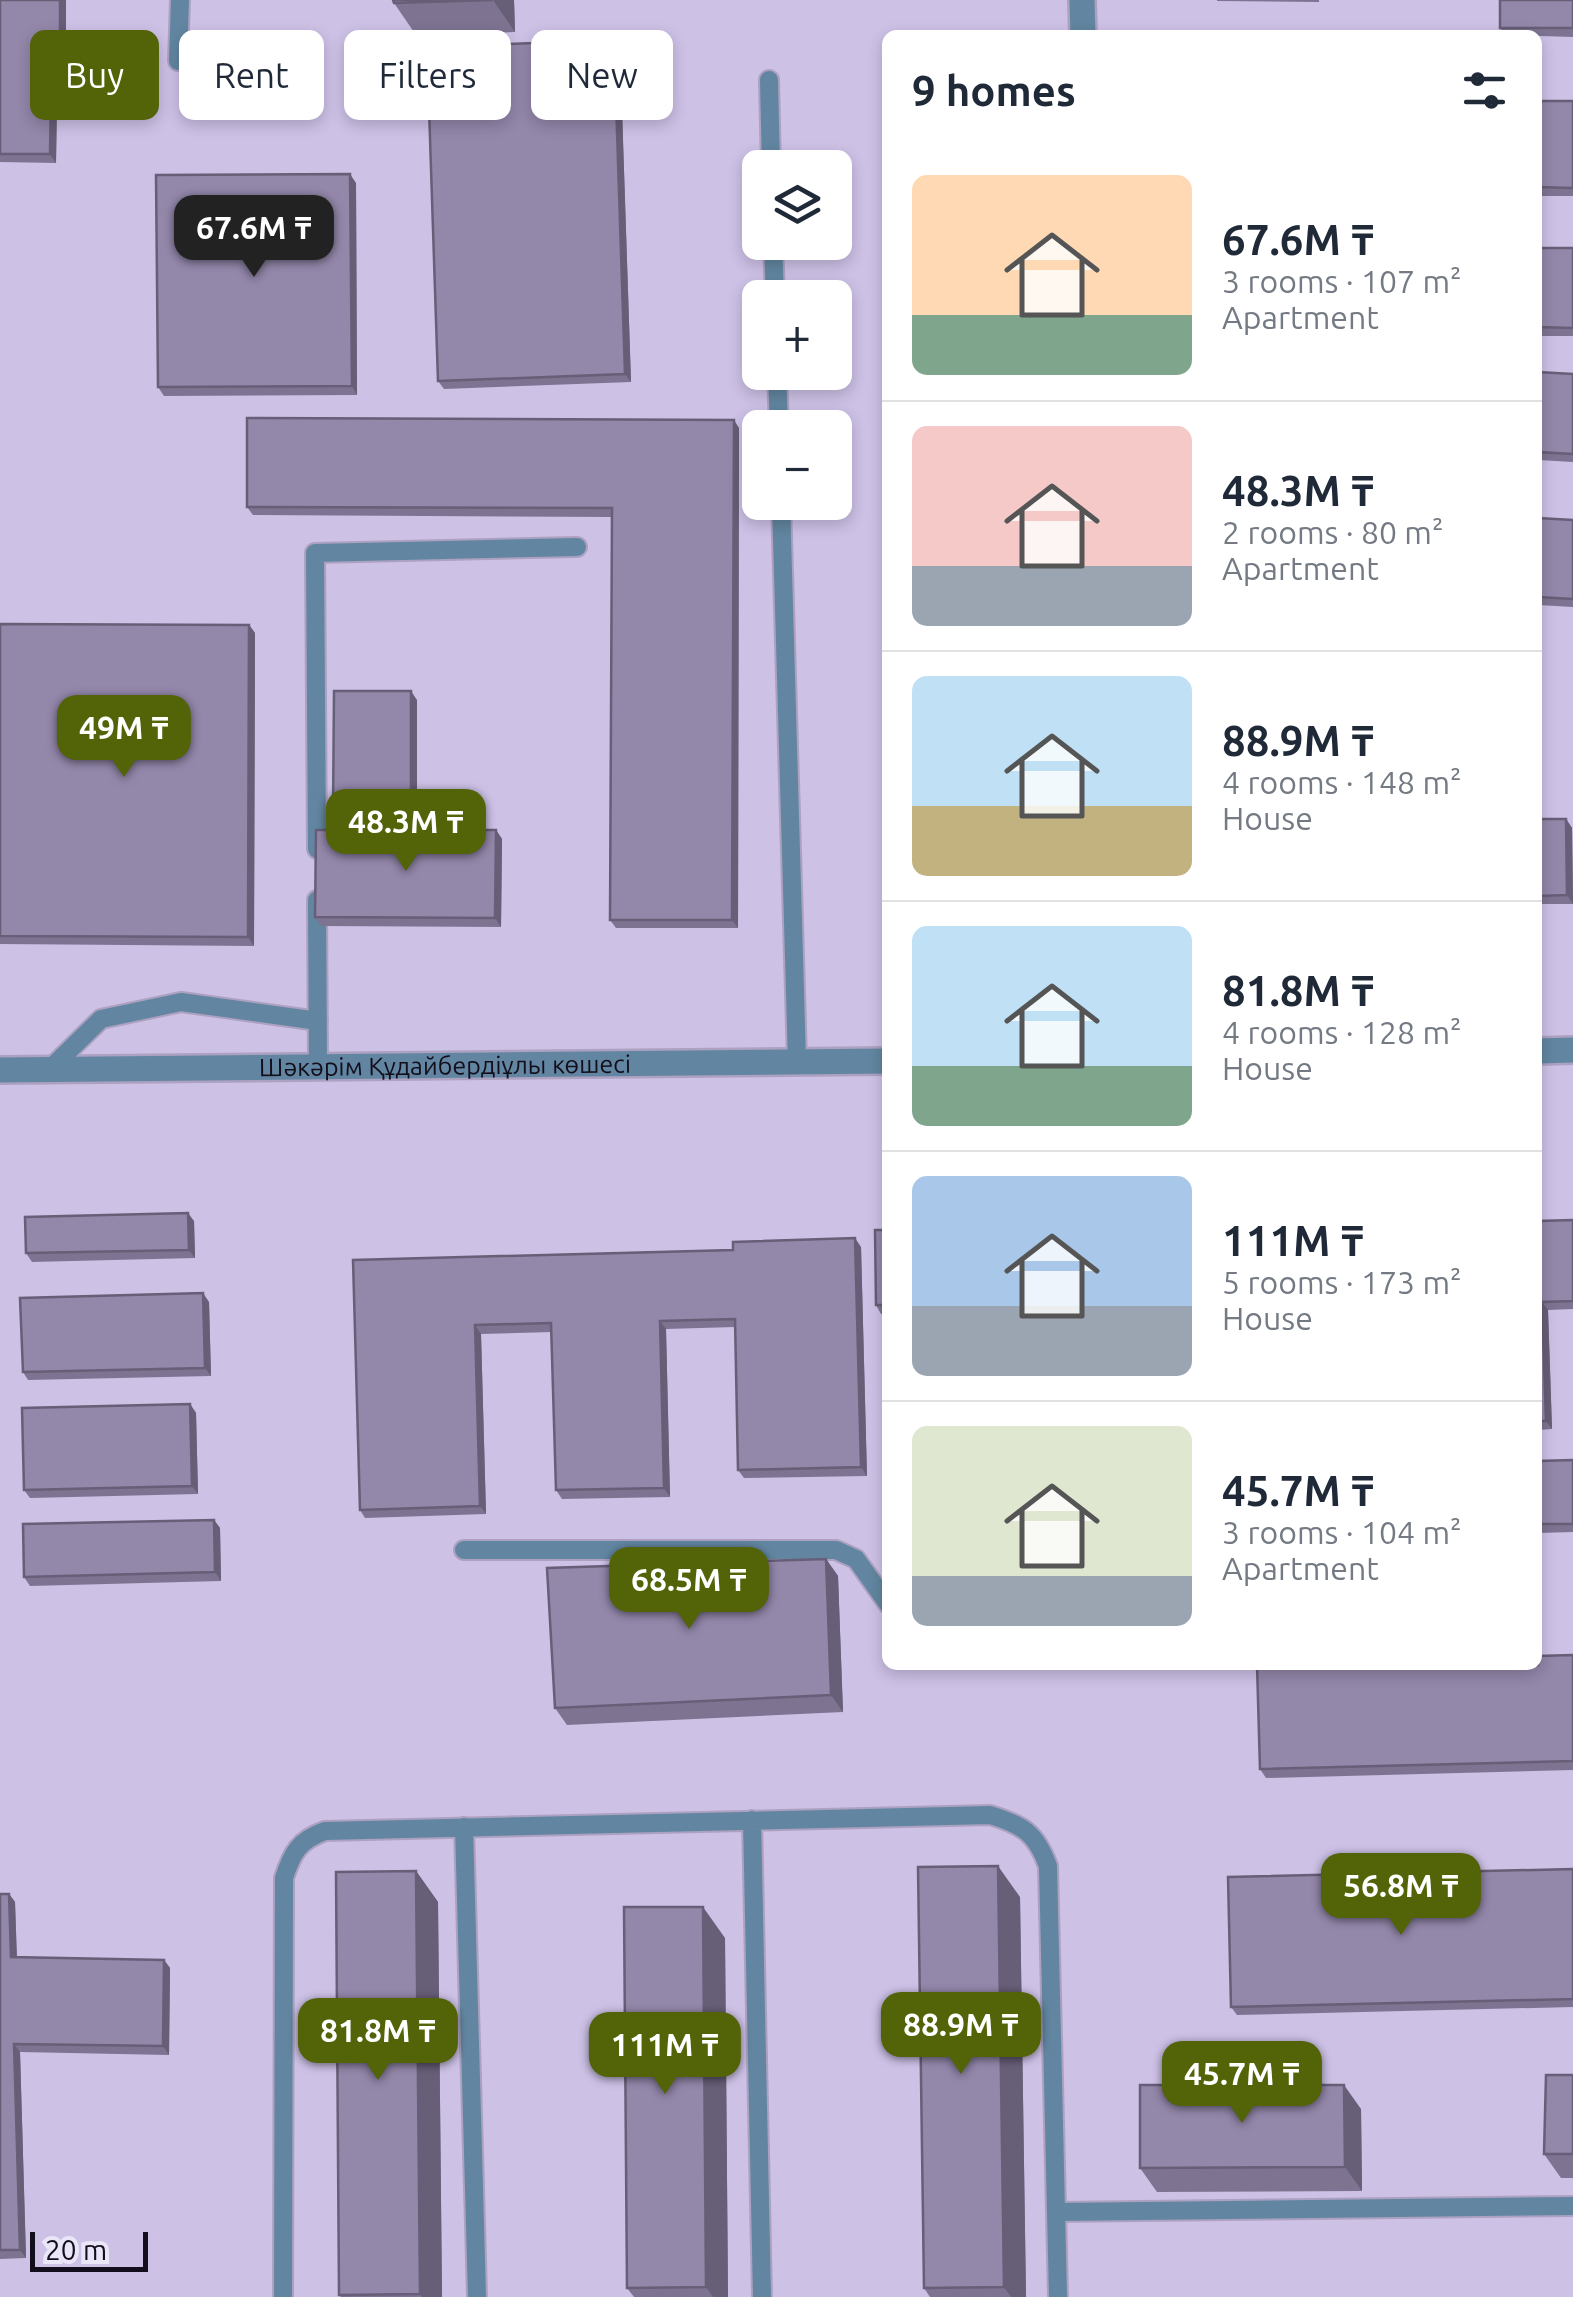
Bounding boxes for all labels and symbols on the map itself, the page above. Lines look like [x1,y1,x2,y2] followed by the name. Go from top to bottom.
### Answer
[162,195,346,280] pin: 67.6M ₸
[54,695,194,780] pin: 49M ₸
[314,789,498,874] pin: 48.3M ₸
[259,1050,631,1081] street label: Шәкәрім Құдайбердіұлы көшесі
[597,1547,781,1632] pin: 68.5M ₸
[1309,1853,1493,1938] pin: 56.8M ₸
[869,1992,1053,2077] pin: 88.9M ₸
[286,1998,470,2083] pin: 81.8M ₸
[584,2012,746,2097] pin: 111M ₸
[1150,2041,1334,2126] pin: 45.7M ₸
[30,2227,148,2272] scale bar

